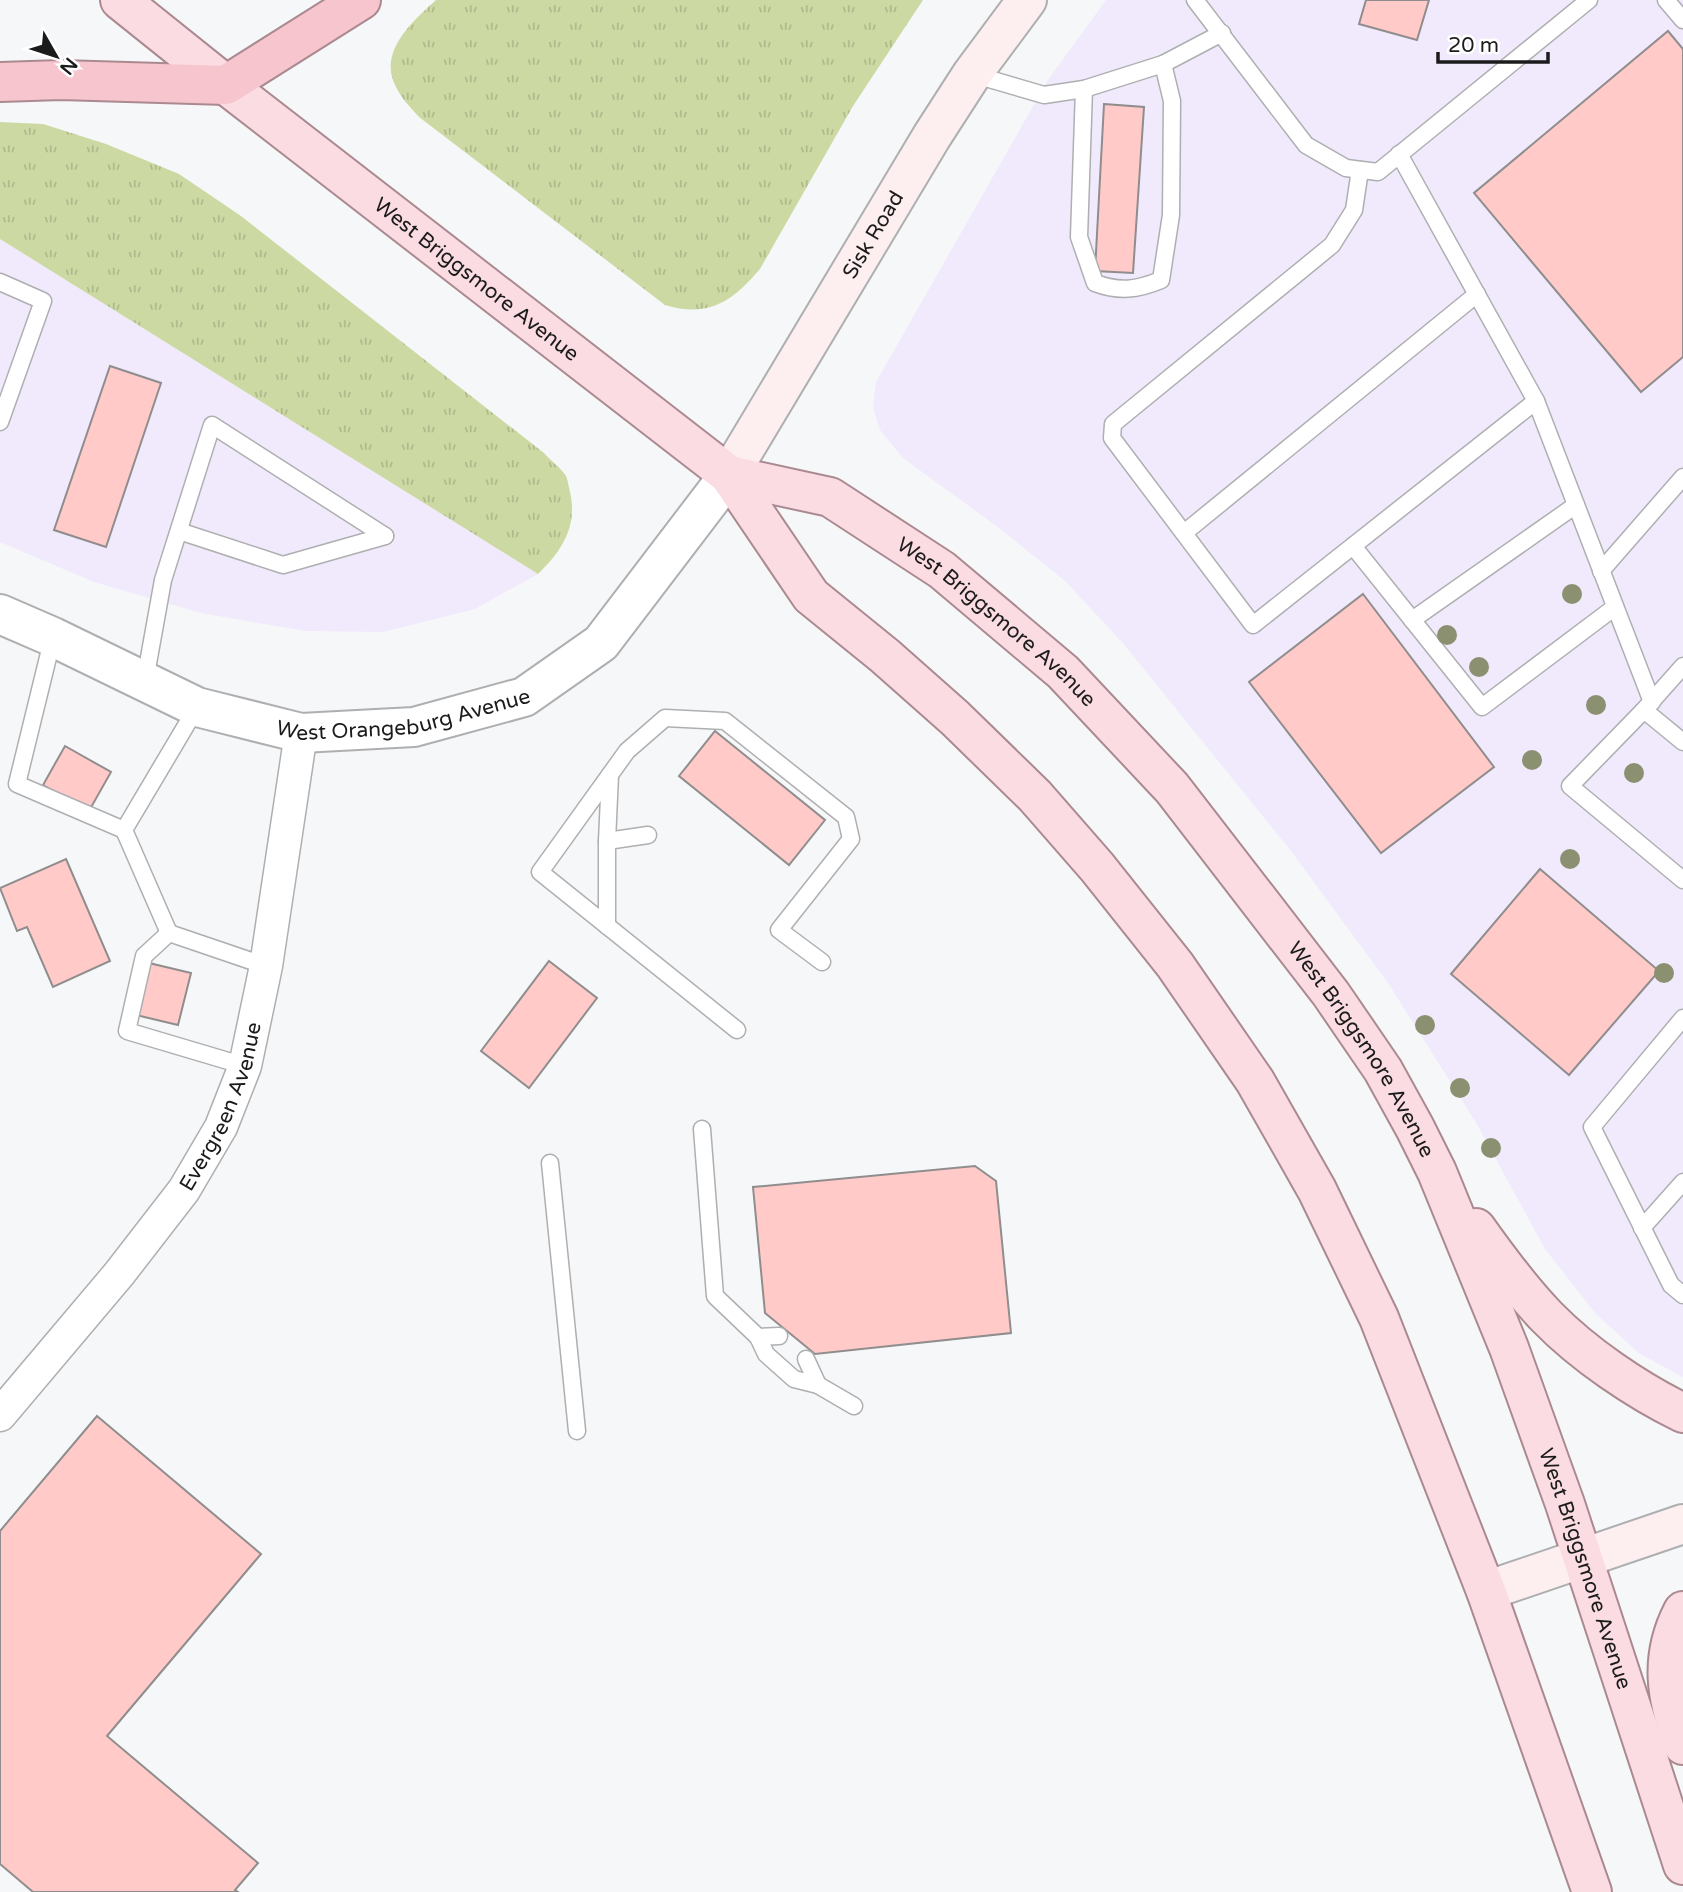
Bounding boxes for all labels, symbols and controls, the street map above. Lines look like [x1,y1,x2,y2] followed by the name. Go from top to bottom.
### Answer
[21,21,91,91] north arrow
[1438,21,1548,65] scale bar
[1448,33,1499,58] text: 20 m
[55,53,82,79] text: N
[837,186,909,283] street label: Sisk Road
[369,192,584,367] street label: West Briggsmore Avenue
[892,532,1102,712] street label: West Briggsmore Avenue
[274,683,533,746] street label: West Orangeburg Avenue
[1283,937,1440,1162] street label: West Briggsmore Avenue
[174,1020,266,1195] street label: Evergreen Avenue
[1534,1445,1637,1692] street label: West Briggsmore Avenue

